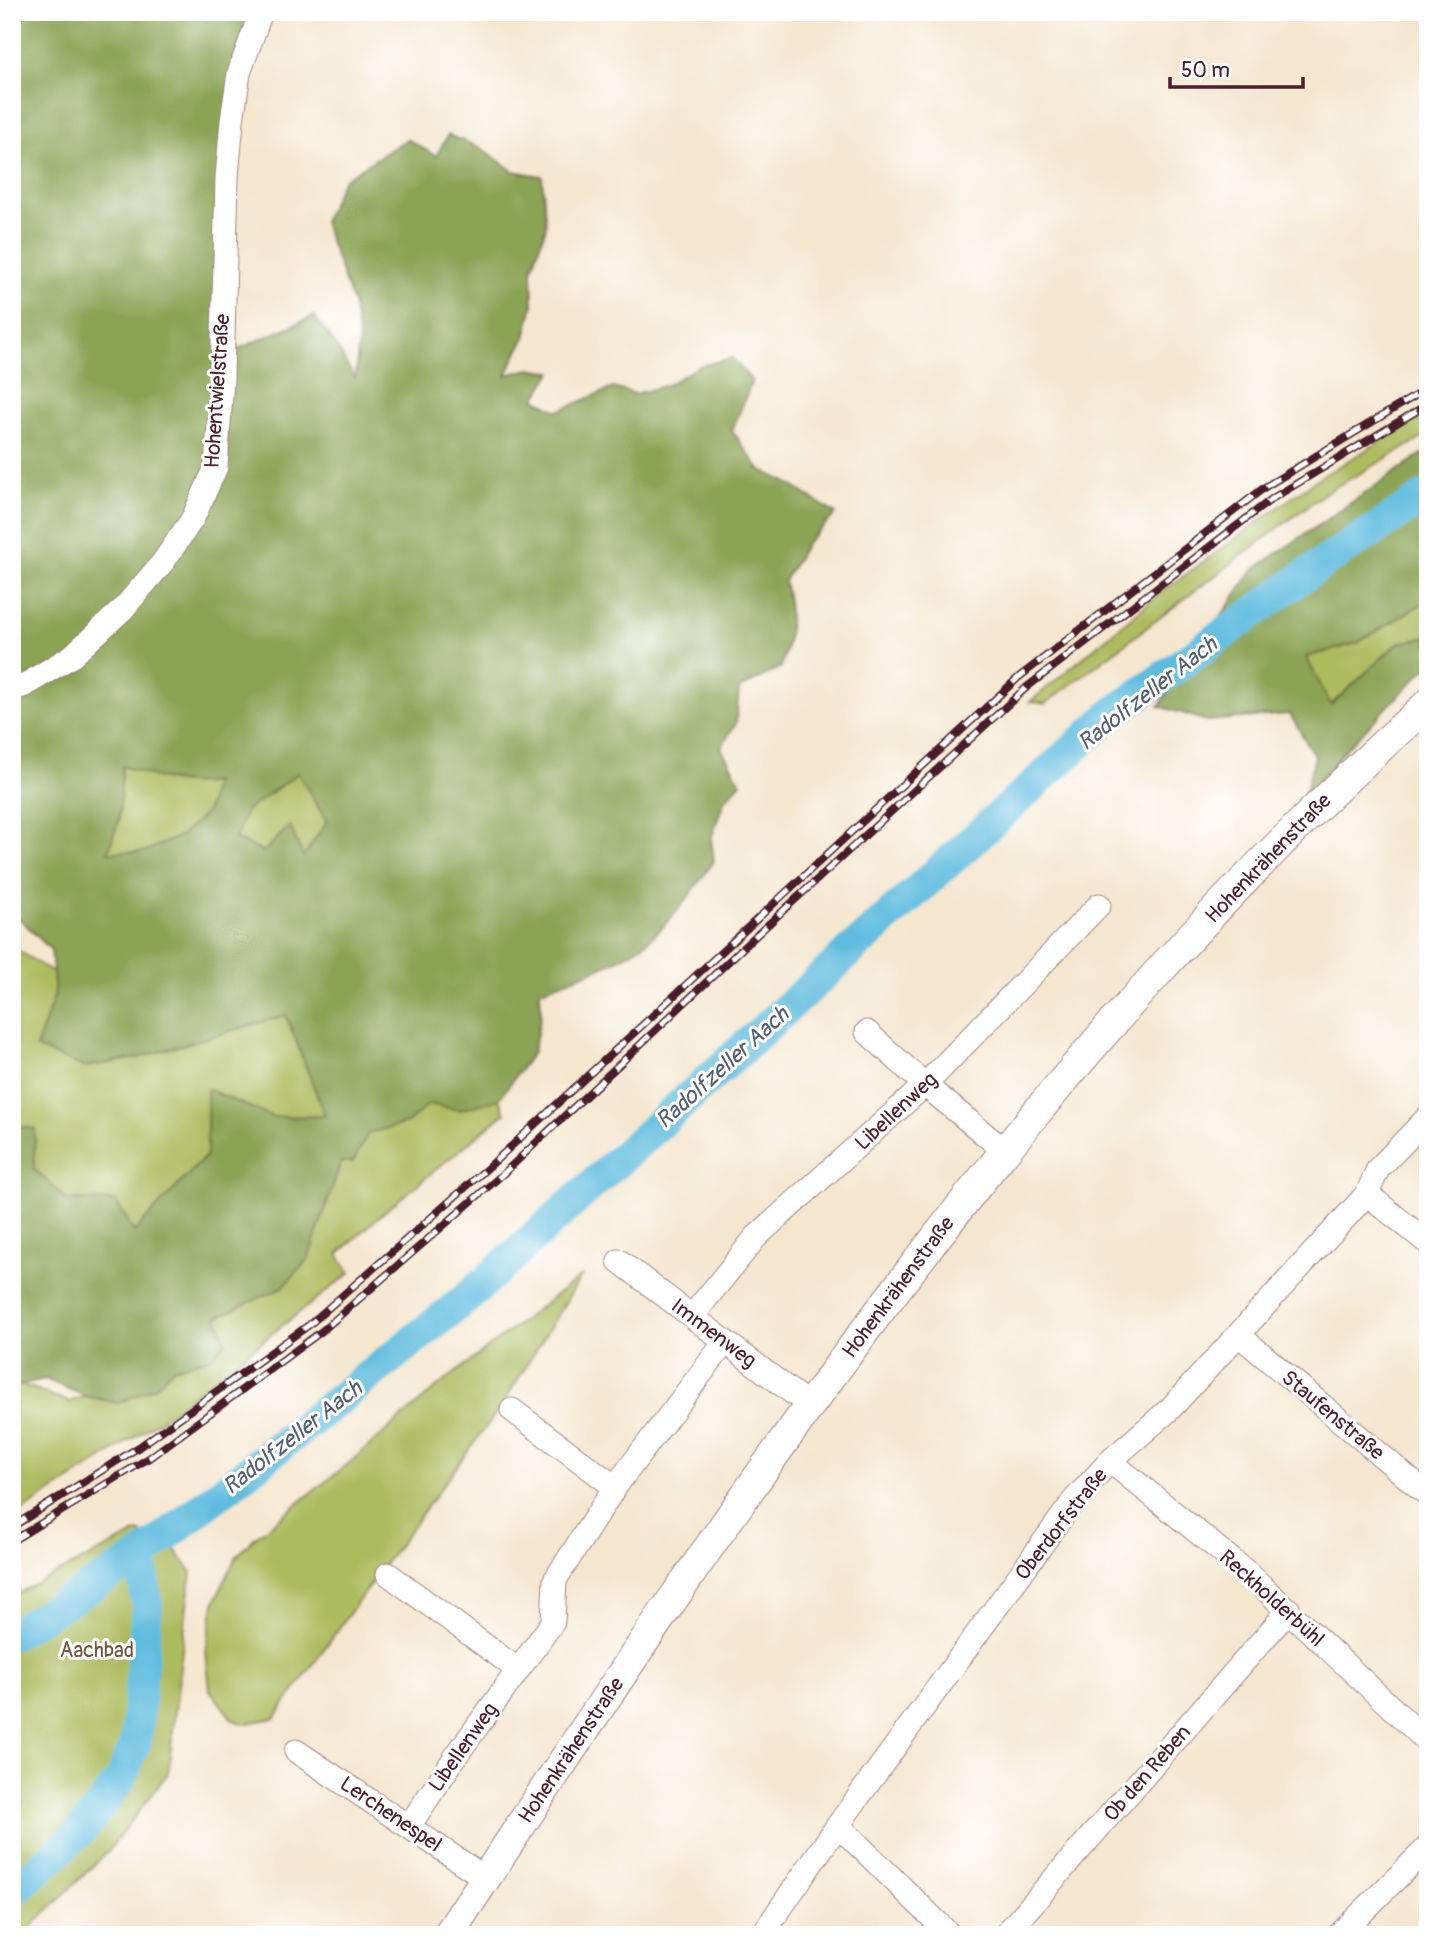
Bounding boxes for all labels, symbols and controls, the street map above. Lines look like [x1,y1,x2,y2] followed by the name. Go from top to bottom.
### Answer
[1170,46,1304,90] scale bar
[1181,57,1230,84] text: 50 m
[199,312,236,469] street label: Hohentwielstraße
[1072,629,1224,757] water label: Radolfzeller Aach
[1199,787,1338,929] street label: Hohenkrähenstraße
[650,999,796,1135] water label: Radolfzeller Aach
[849,1066,943,1156] street label: Libellenweg
[836,1211,961,1364] street label: Hohenkrähenstraße
[666,1292,762,1374] street label: Immenweg
[1276,1364,1390,1467] street label: Staufenstraße
[217,1373,369,1501] water label: Radolfzeller Aach
[1009,1462,1114,1586] street label: Oberdorfstraße
[1213,1544,1330,1653] street label: Reckholderbühl
[60,1637,134,1664] park label: Aachbad
[513,1671,631,1829] street label: Hohenkrähenstraße
[423,1697,504,1797] street label: Libellenweg
[1098,1719,1197,1827] street label: Ob den Reben
[335,1770,447,1858] street label: Lerchenespel

